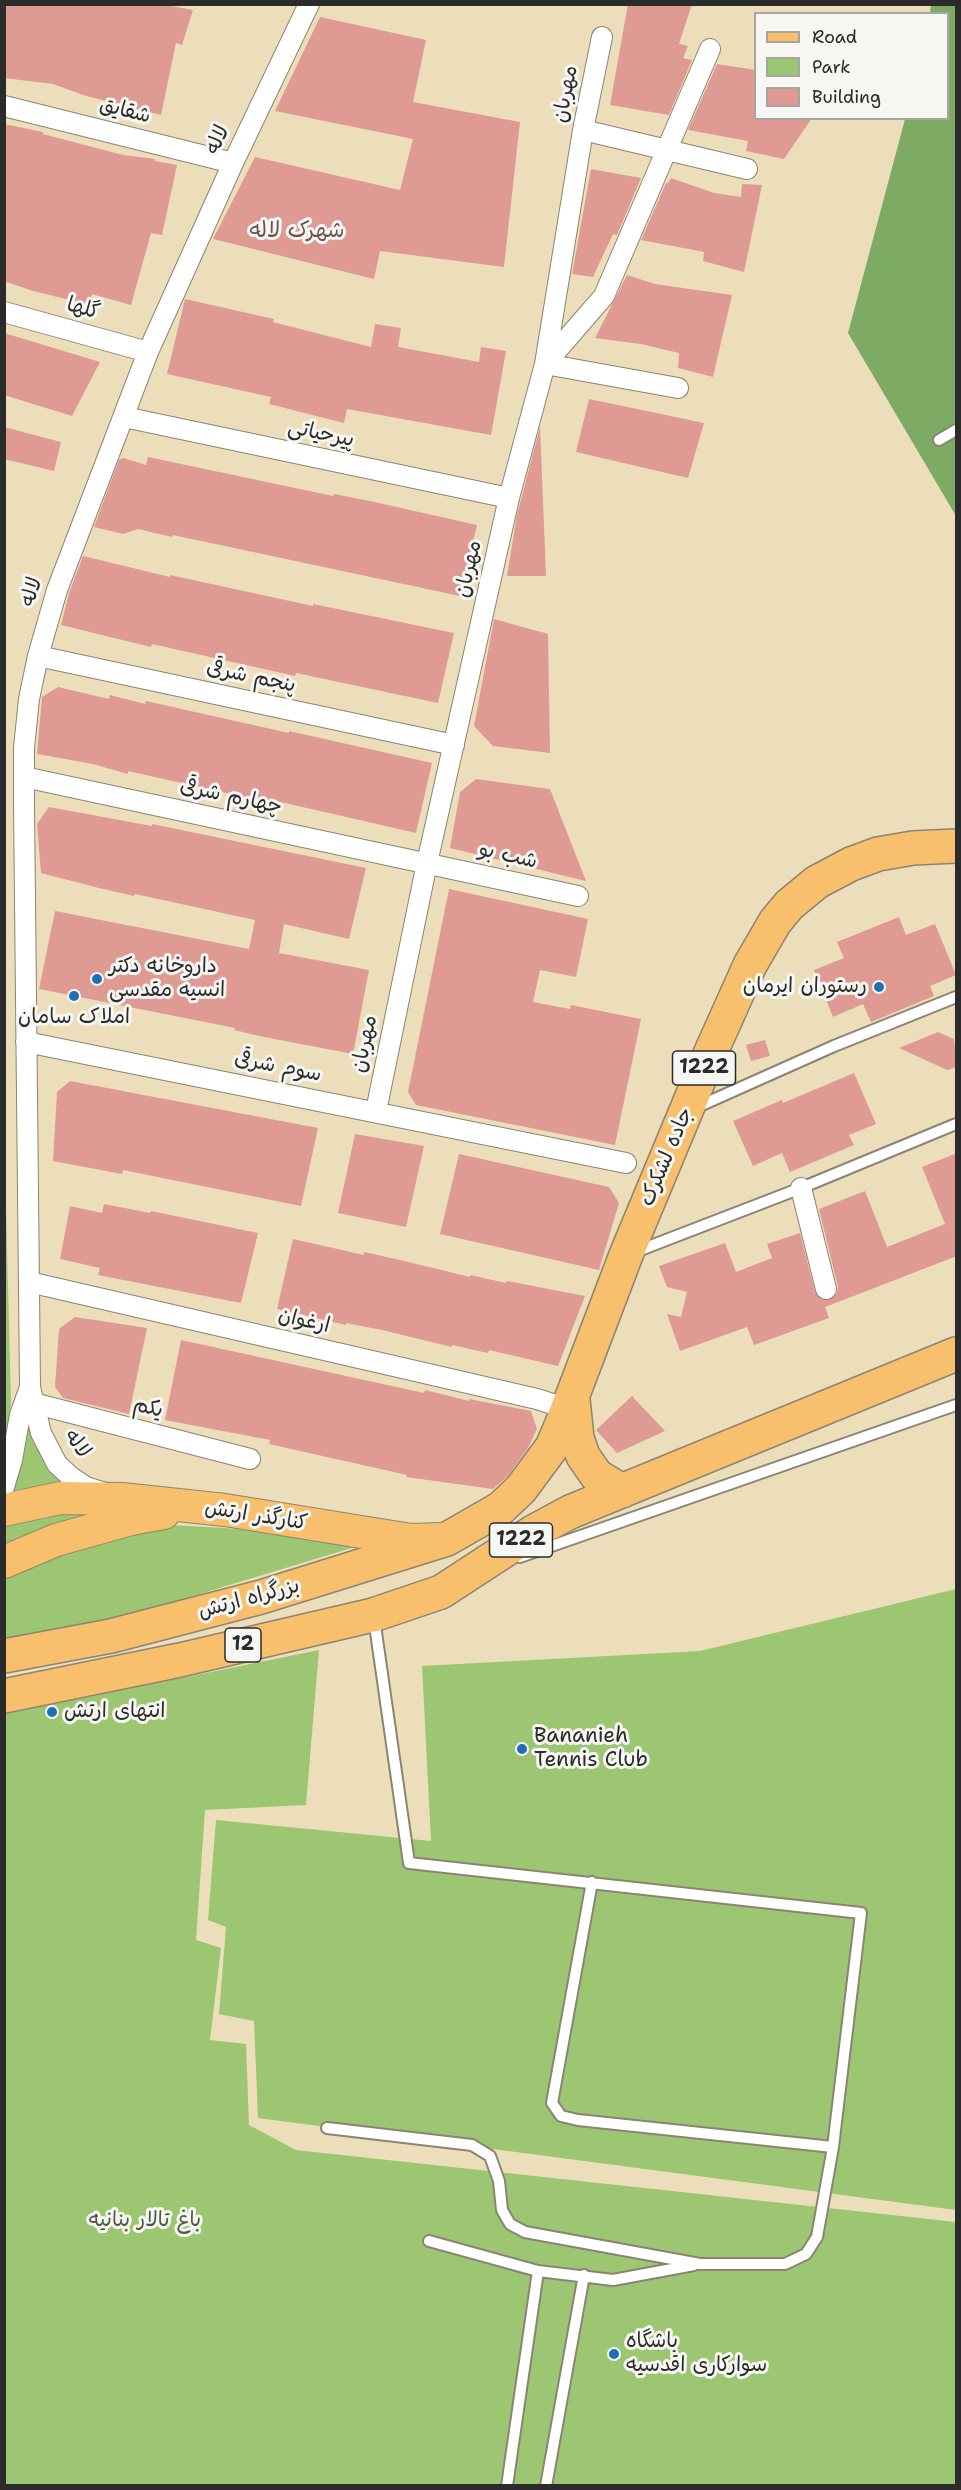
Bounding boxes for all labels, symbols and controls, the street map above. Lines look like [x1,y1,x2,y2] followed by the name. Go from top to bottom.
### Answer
[754,12,949,120] legend
[812,25,857,49] text: Road
[812,55,851,79] text: Park
[548,63,584,125] street label: مهربان
[812,85,881,109] text: Building
[97,93,153,129] street label: شقایق
[200,121,236,159] street label: لاله
[249,218,345,244] district label: شهرک لاله
[63,292,103,326] street label: گلها
[286,415,356,453] street label: پیرحیاتی
[450,538,488,600] street label: مهربان
[15,574,49,610] street label: لاله
[204,655,298,699] street label: پنجم شرقی
[178,774,284,820] street label: چهارم شرقی
[476,837,540,875] street label: شب بو
[109,954,225,1004] place label: داروخانه دکتر انسیه مقدسی
[90,972,104,986] marker: داروخانه دکتر انسیه مقدسی
[743,974,867,1000] place label: رستوران ايرمان
[872,980,886,994] marker: رستوران ايرمان
[67,989,81,1003] marker: املاک سامان
[18,1005,130,1031] place label: املاک سامان
[347,1013,383,1075] street label: مهربان
[232,1046,324,1088] street label: سوم شرقی
[672,1051,736,1085] road number: 1222
[635,1104,699,1210] street label: جاده لشکرک
[276,1303,332,1339] street label: ارغوان
[131,1392,165,1424] street label: یکم
[58,1425,96,1463] street label: لاله
[203,1495,309,1537] street label: کنارگذر ارتش
[490,1523,552,1557] road number: 1222
[196,1573,302,1625] street label: بزرگراه ارتش
[225,1628,261,1662] road number: 12
[64,1699,165,1725] place label: انتهای ارتش
[45,1705,59,1719] marker: انتهای ارتش
[534,1724,648,1774] place label: Bananieh Tennis Club
[515,1742,529,1756] marker: Bananieh Tennis Club
[89,2208,201,2234] park label: باغ تالار بنانیه
[626,2329,767,2379] place label: باشگاه سوارکاری اقدسیه
[607,2347,621,2361] marker: باشگاه سوارکاری اقدسیه

